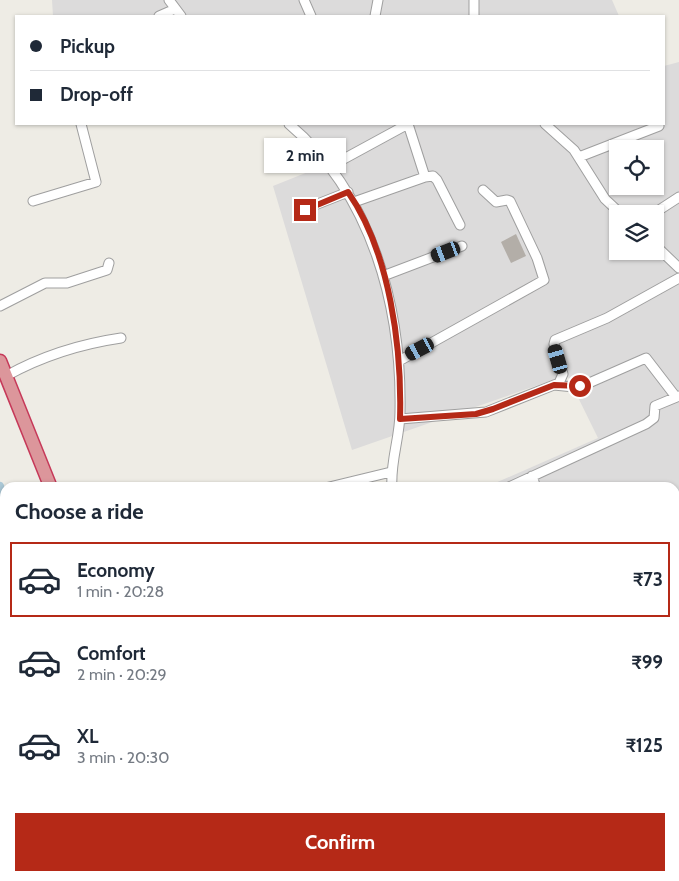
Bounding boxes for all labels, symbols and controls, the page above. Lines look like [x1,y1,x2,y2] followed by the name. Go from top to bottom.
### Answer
[60,35,115,58] text: Pickup
[60,83,133,106] text: Drop-off
[264,138,346,172] callout: 2 min
[609,140,664,260] map controls
[609,140,664,195] button: locate
[286,146,324,165] text: 2 min
[294,199,316,221] route end
[609,205,664,260] button: layers
[429,240,462,264] car
[403,335,436,363] car
[546,343,569,375] car
[569,375,591,397] route start
[15,498,144,525] text: Choose a ride
[17,557,62,602] icon: car
[77,559,155,582] text: Economy
[633,568,663,591] text: ₹73
[77,582,164,601] text: 1 min · 20:28
[17,640,62,685] icon: car
[77,642,146,665] text: Comfort
[631,651,663,674] text: ₹99
[77,665,167,684] text: 2 min · 20:29
[17,723,62,768] icon: car
[77,725,98,748] text: XL
[625,734,663,757] text: ₹125
[77,748,169,767] text: 3 min · 20:30
[15,813,665,871] button: Confirm

